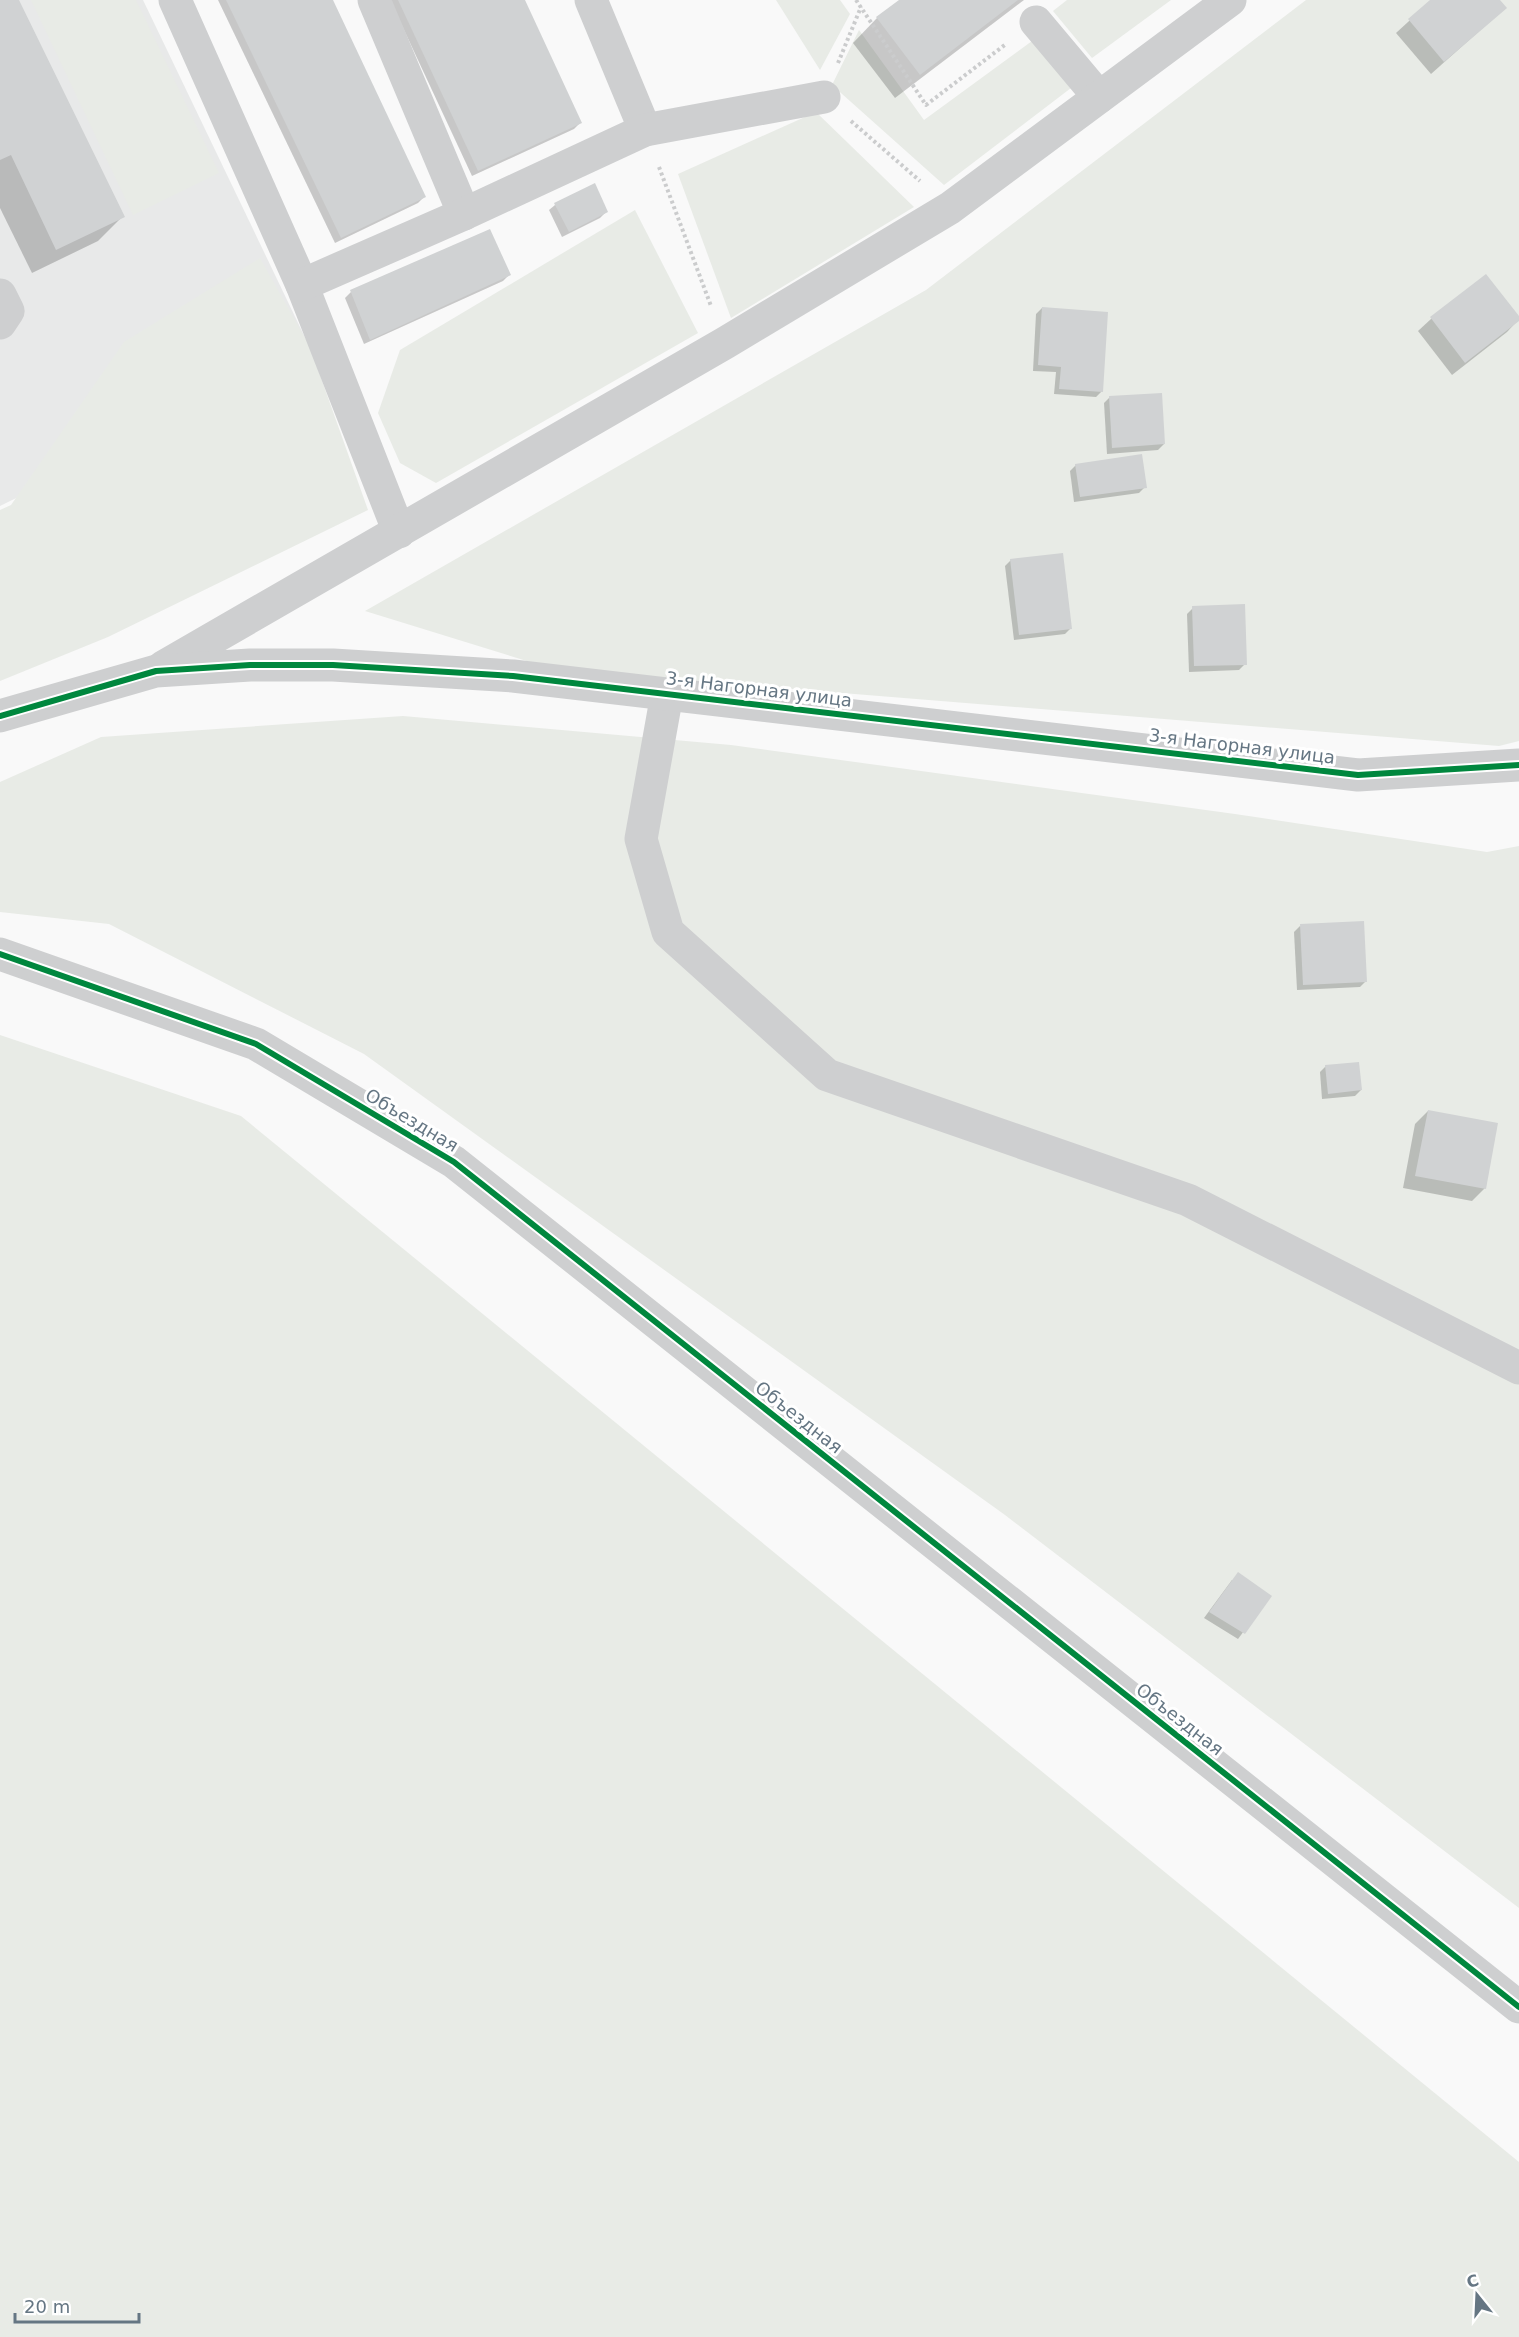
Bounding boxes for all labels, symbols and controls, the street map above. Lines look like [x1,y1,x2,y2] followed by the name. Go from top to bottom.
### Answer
[665,667,853,711] street label: 3-я Нагорная улица
[1148,724,1336,768] street label: 3-я Нагорная улица
[362,1084,462,1156] street label: Объездная
[751,1376,847,1458] street label: Объездная
[1132,1678,1228,1760] street label: Объездная
[1447,2265,1507,2325] north arrow
[1464,2270,1481,2292] text: С
[15,2286,140,2324] scale bar
[24,2296,70,2317] text: 20 m

